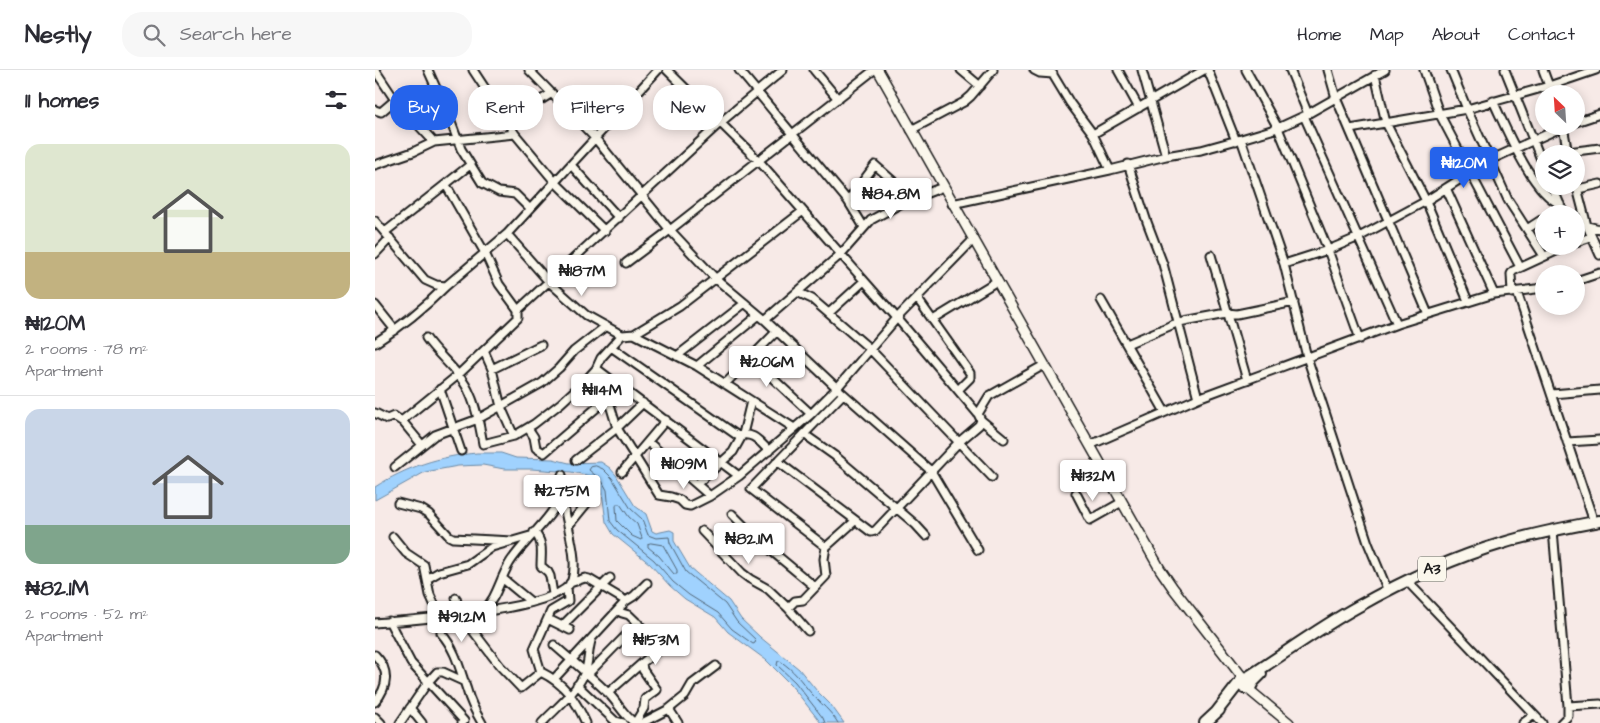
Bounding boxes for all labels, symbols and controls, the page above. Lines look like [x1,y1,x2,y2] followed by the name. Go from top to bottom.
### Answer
[122,12,472,57] search box
[25,18,92,52] text: Nestly
[140,21,168,49] icon: search
[180,21,292,48] text: Search here
[1297,22,1342,47] text: Home
[1370,22,1404,47] text: Map
[1432,22,1480,47] text: About
[1508,22,1575,47] text: Contact
[390,85,458,130] chip: Buy
[468,85,543,130] chip: Rent
[553,85,643,130] chip: Filters
[653,85,724,130] chip: New
[1535,85,1585,135] north arrow
[1535,85,1585,315] map controls
[25,86,99,115] text: 11 homes
[322,86,350,114] icon: filters
[1535,145,1585,195] button: layers
[1429,146,1499,189] pin: ₦120M
[1441,152,1487,174] text: ₦120M
[143,176,233,266] icon: home
[850,178,932,220] pin: ₦84.8M
[862,183,920,205] text: ₦84.8M
[1535,205,1585,255] button: +
[547,254,617,297] pin: ₦187M
[558,260,606,282] text: ₦187M
[1535,265,1585,315] button: −
[25,309,86,338] text: ₦120M
[25,338,148,360] text: 2 rooms · 78 m²
[732,346,802,388] pin: ₦206M
[740,351,794,373] text: ₦206M
[25,360,103,382] text: Apartment
[567,374,637,416] pin: ₦114M
[582,379,622,401] text: ₦114M
[143,442,233,532] icon: home
[649,448,719,490] pin: ₦109M
[661,453,707,475] text: ₦109M
[1058,460,1128,502] pin: ₦132M
[1071,465,1115,487] text: ₦132M
[527,474,597,517] pin: ₦275M
[534,480,590,502] text: ₦275M
[708,522,790,565] pin: ₦82.1M
[725,528,773,550] text: ₦82.1M
[1418,556,1446,582] road number: A3
[25,574,89,603] text: ₦82.1M
[421,600,503,643] pin: ₦91.2M
[25,603,148,625] text: 2 rooms · 52 m²
[438,606,486,628] text: ₦91.2M
[621,624,691,666] pin: ₦153M
[25,625,103,647] text: Apartment
[633,629,679,651] text: ₦153M

